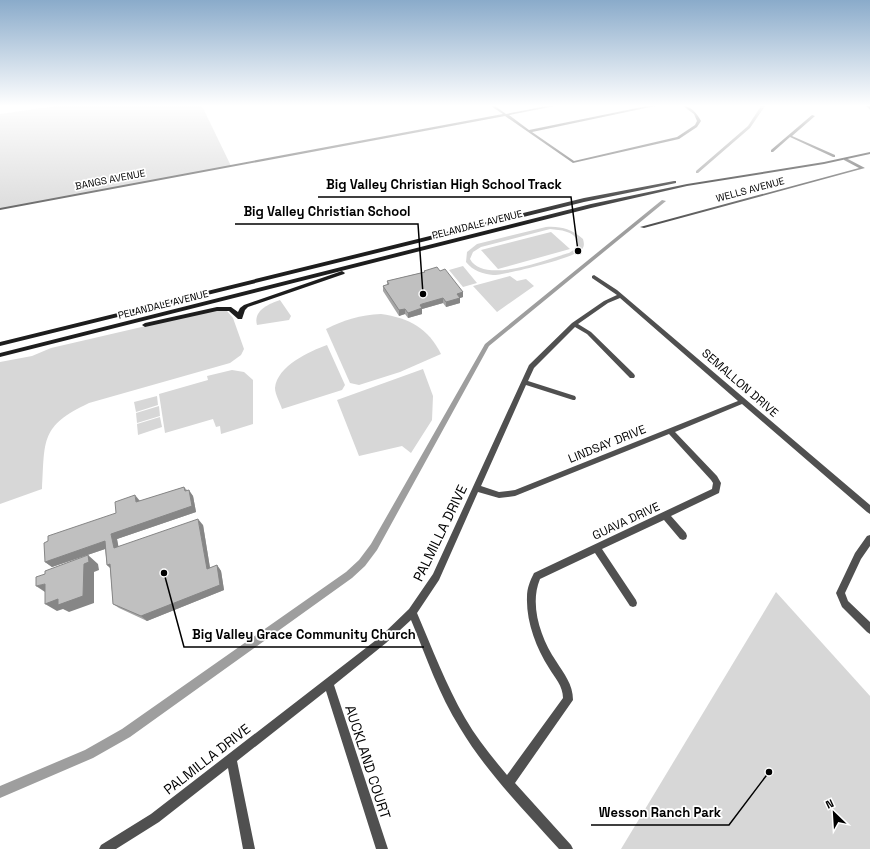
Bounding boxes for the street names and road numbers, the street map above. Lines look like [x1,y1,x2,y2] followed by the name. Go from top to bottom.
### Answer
[74,166,147,193] street label: BANGS AVENUE
[714,174,786,205] street label: WELLS AVENUE
[430,207,524,242] street label: PELANDALE AVENUE
[116,287,210,322] street label: PELANDALE AVENUE
[698,345,782,421] street label: SEMALLON DRIVE
[566,421,648,467] street label: LINDSAY DRIVE
[409,482,471,584] street label: PALMILLA DRIVE
[590,498,662,544] street label: GUAVA DRIVE
[341,703,395,821] street label: AUCKLAND COURT
[160,719,254,798] street label: PALMILLA DRIVE

